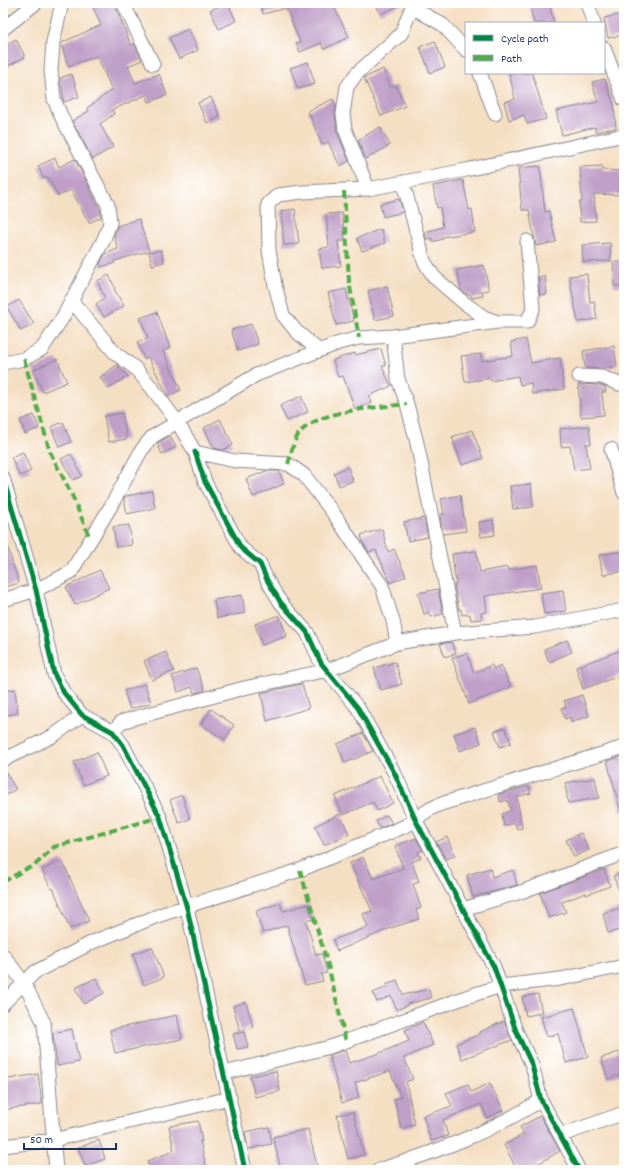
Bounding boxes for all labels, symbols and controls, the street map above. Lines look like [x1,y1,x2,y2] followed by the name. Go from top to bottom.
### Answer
[465,22,605,74] legend
[501,31,549,48] text: Cycle path
[501,51,522,68] text: Path
[24,1125,116,1151] scale bar
[30,1132,53,1149] text: 50 m

